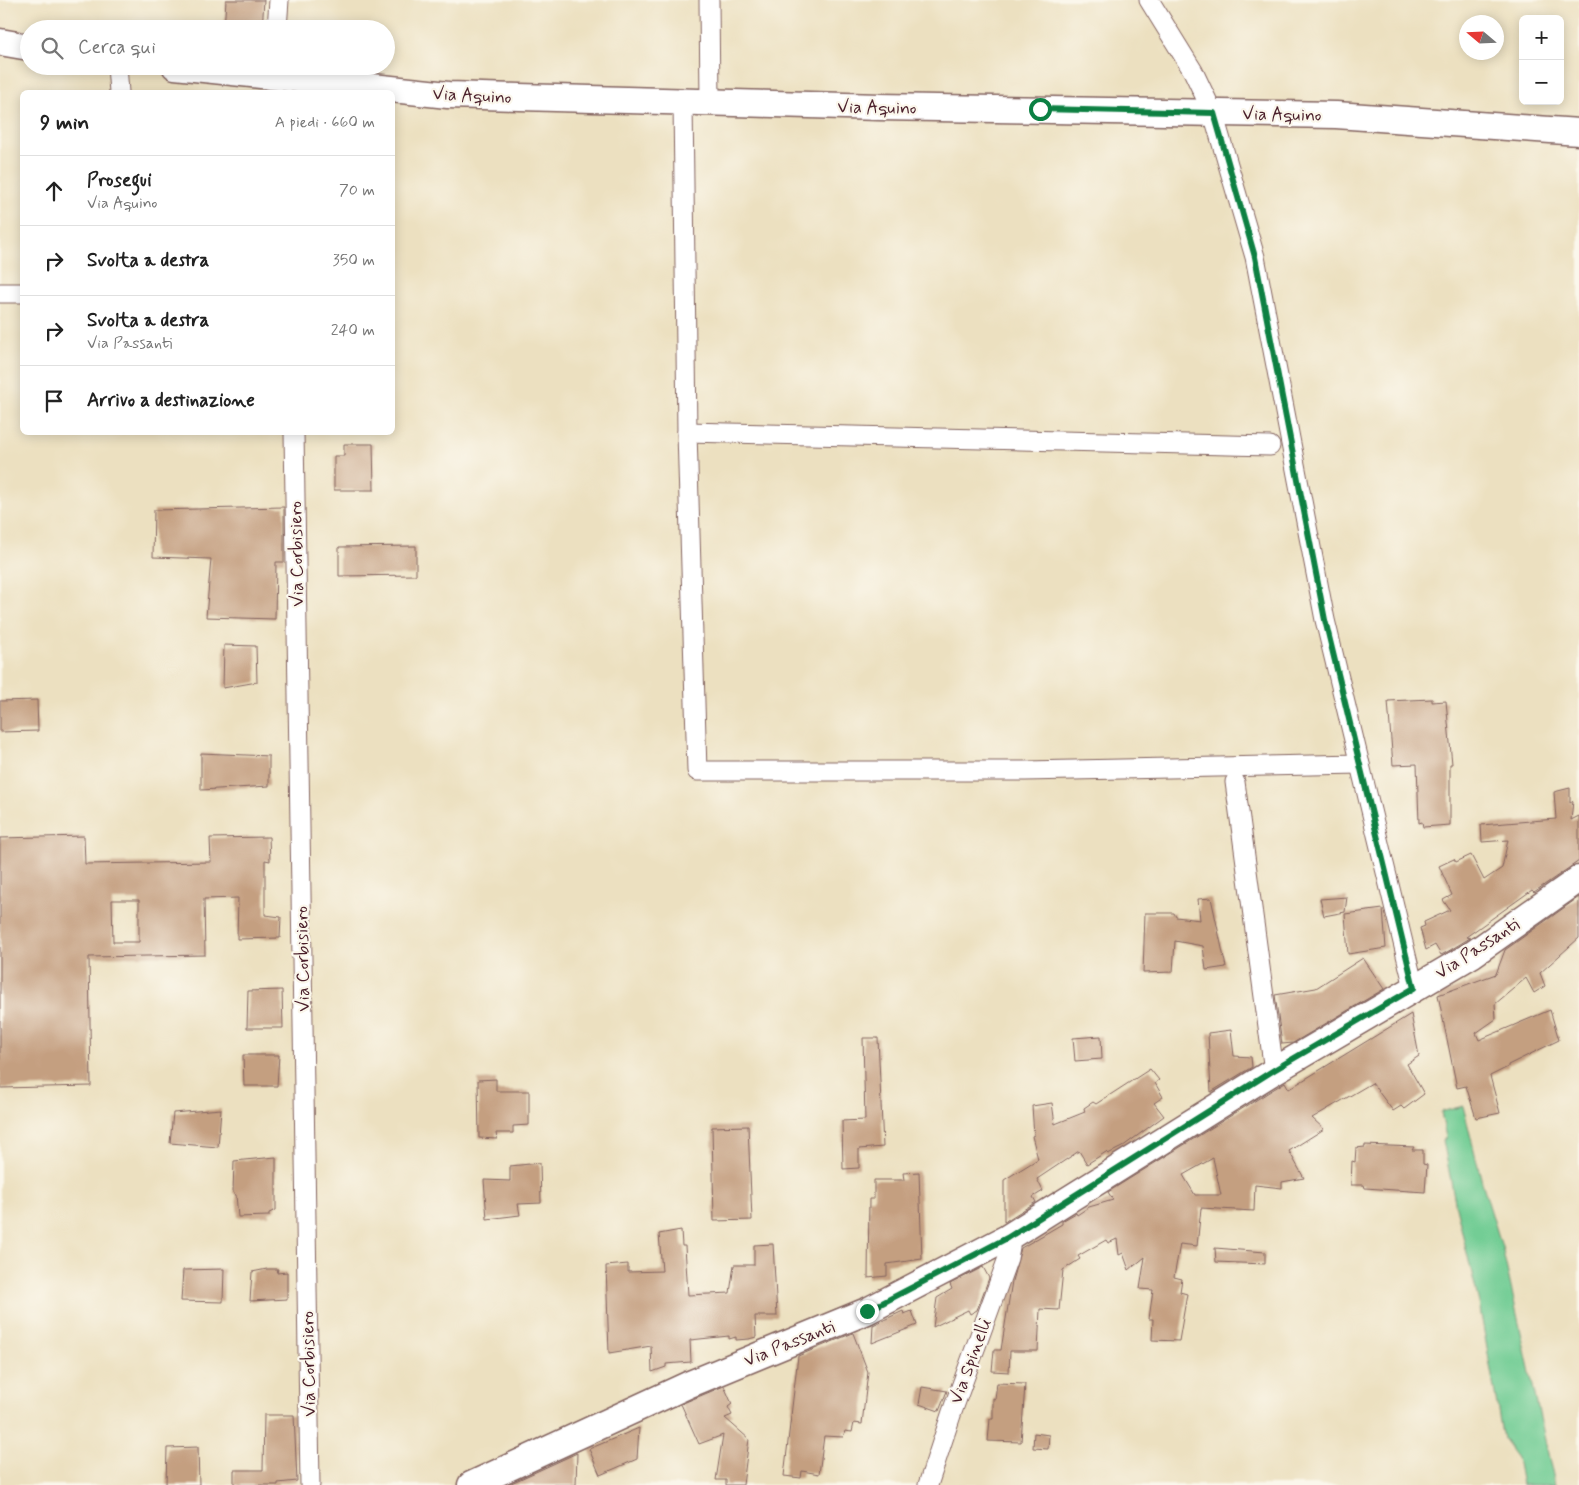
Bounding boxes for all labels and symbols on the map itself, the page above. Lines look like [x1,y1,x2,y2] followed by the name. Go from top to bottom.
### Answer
[1459,15,1504,60] north arrow
[432,82,512,110] street label: Via Aquino
[837,95,917,121] street label: Via Aquino
[1029,98,1052,121] route start
[1242,102,1322,128] street label: Via Aquino
[284,501,310,607] street label: Via Corbisiero
[290,906,316,1012] street label: Via Corbisiero
[1431,912,1525,985] street label: Via Passanti
[856,1300,879,1323] route end
[296,1311,322,1417] street label: Via Corbisiero
[740,1315,839,1373] street label: Via Passanti
[944,1315,997,1407] street label: Via Spinelli

